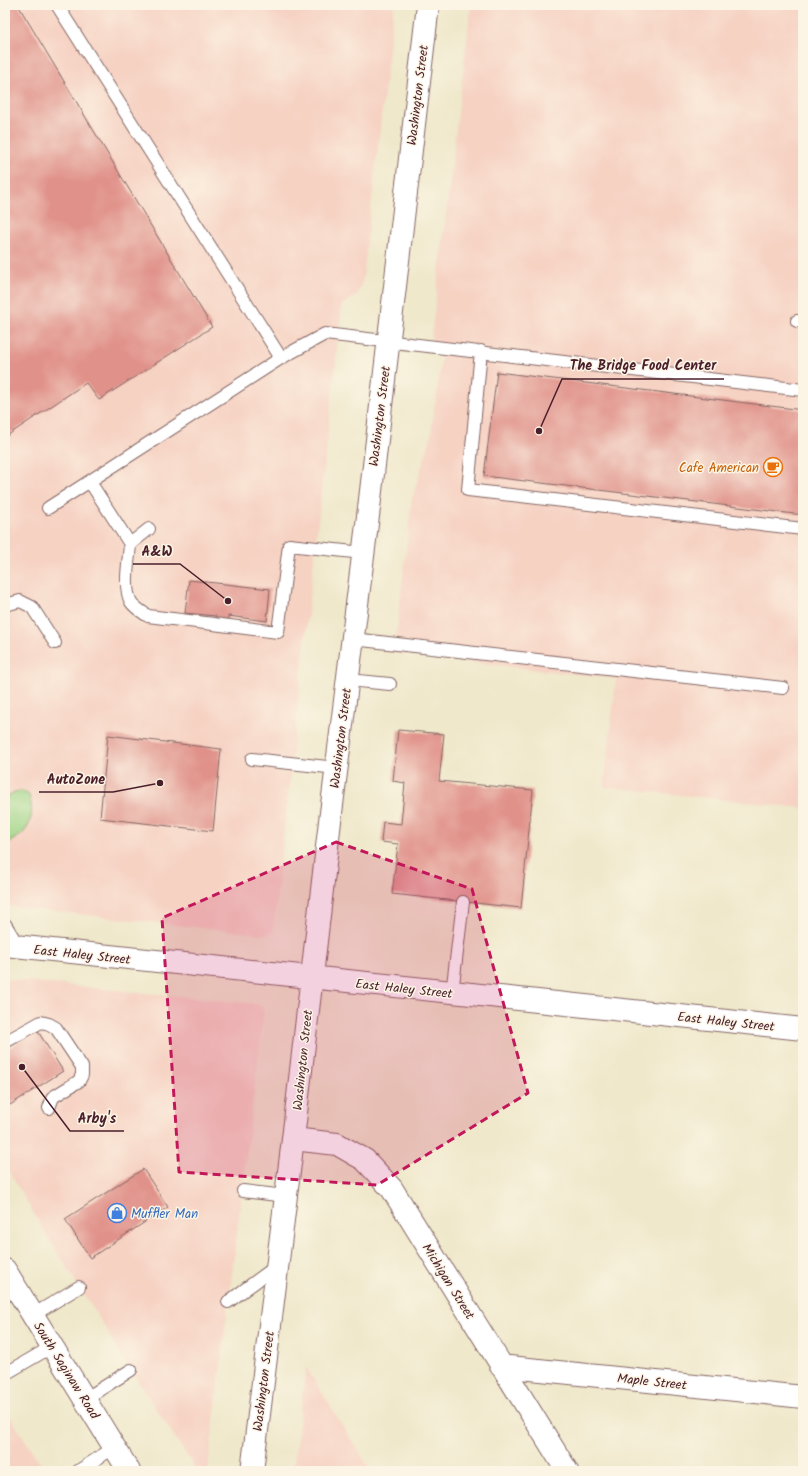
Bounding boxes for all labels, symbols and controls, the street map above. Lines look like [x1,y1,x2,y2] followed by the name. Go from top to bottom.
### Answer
[402,43,435,147] street label: Washington Street
[562,353,724,379] callout: The Bridge Food Center
[570,355,717,377] text: The Bridge Food Center
[364,364,397,468] street label: Washington Street
[762,456,784,478] cafe icon: Cafe American
[679,458,759,479] place label: Cafe American
[133,538,180,564] callout: A&W
[142,541,172,563] text: A&W
[325,686,358,790] street label: Washington Street
[39,766,113,792] callout: AutoZone
[47,769,105,791] text: AutoZone
[32,940,132,971] street label: East Haley Street
[354,974,454,1005] street label: East Haley Street
[676,1007,776,1038] street label: East Haley Street
[288,1008,319,1111] street label: Washington Street
[70,1105,124,1131] callout: Arby's
[78,1108,117,1130] text: Arby's
[106,1202,128,1224] shop icon: Muffler Man
[131,1204,198,1225] place label: Muffler Man
[416,1240,480,1325] street label: Michigan Street
[27,1318,104,1424] street label: South Saginaw Road
[248,1329,281,1433] street label: Washington Street
[616,1368,689,1397] street label: Maple Street

